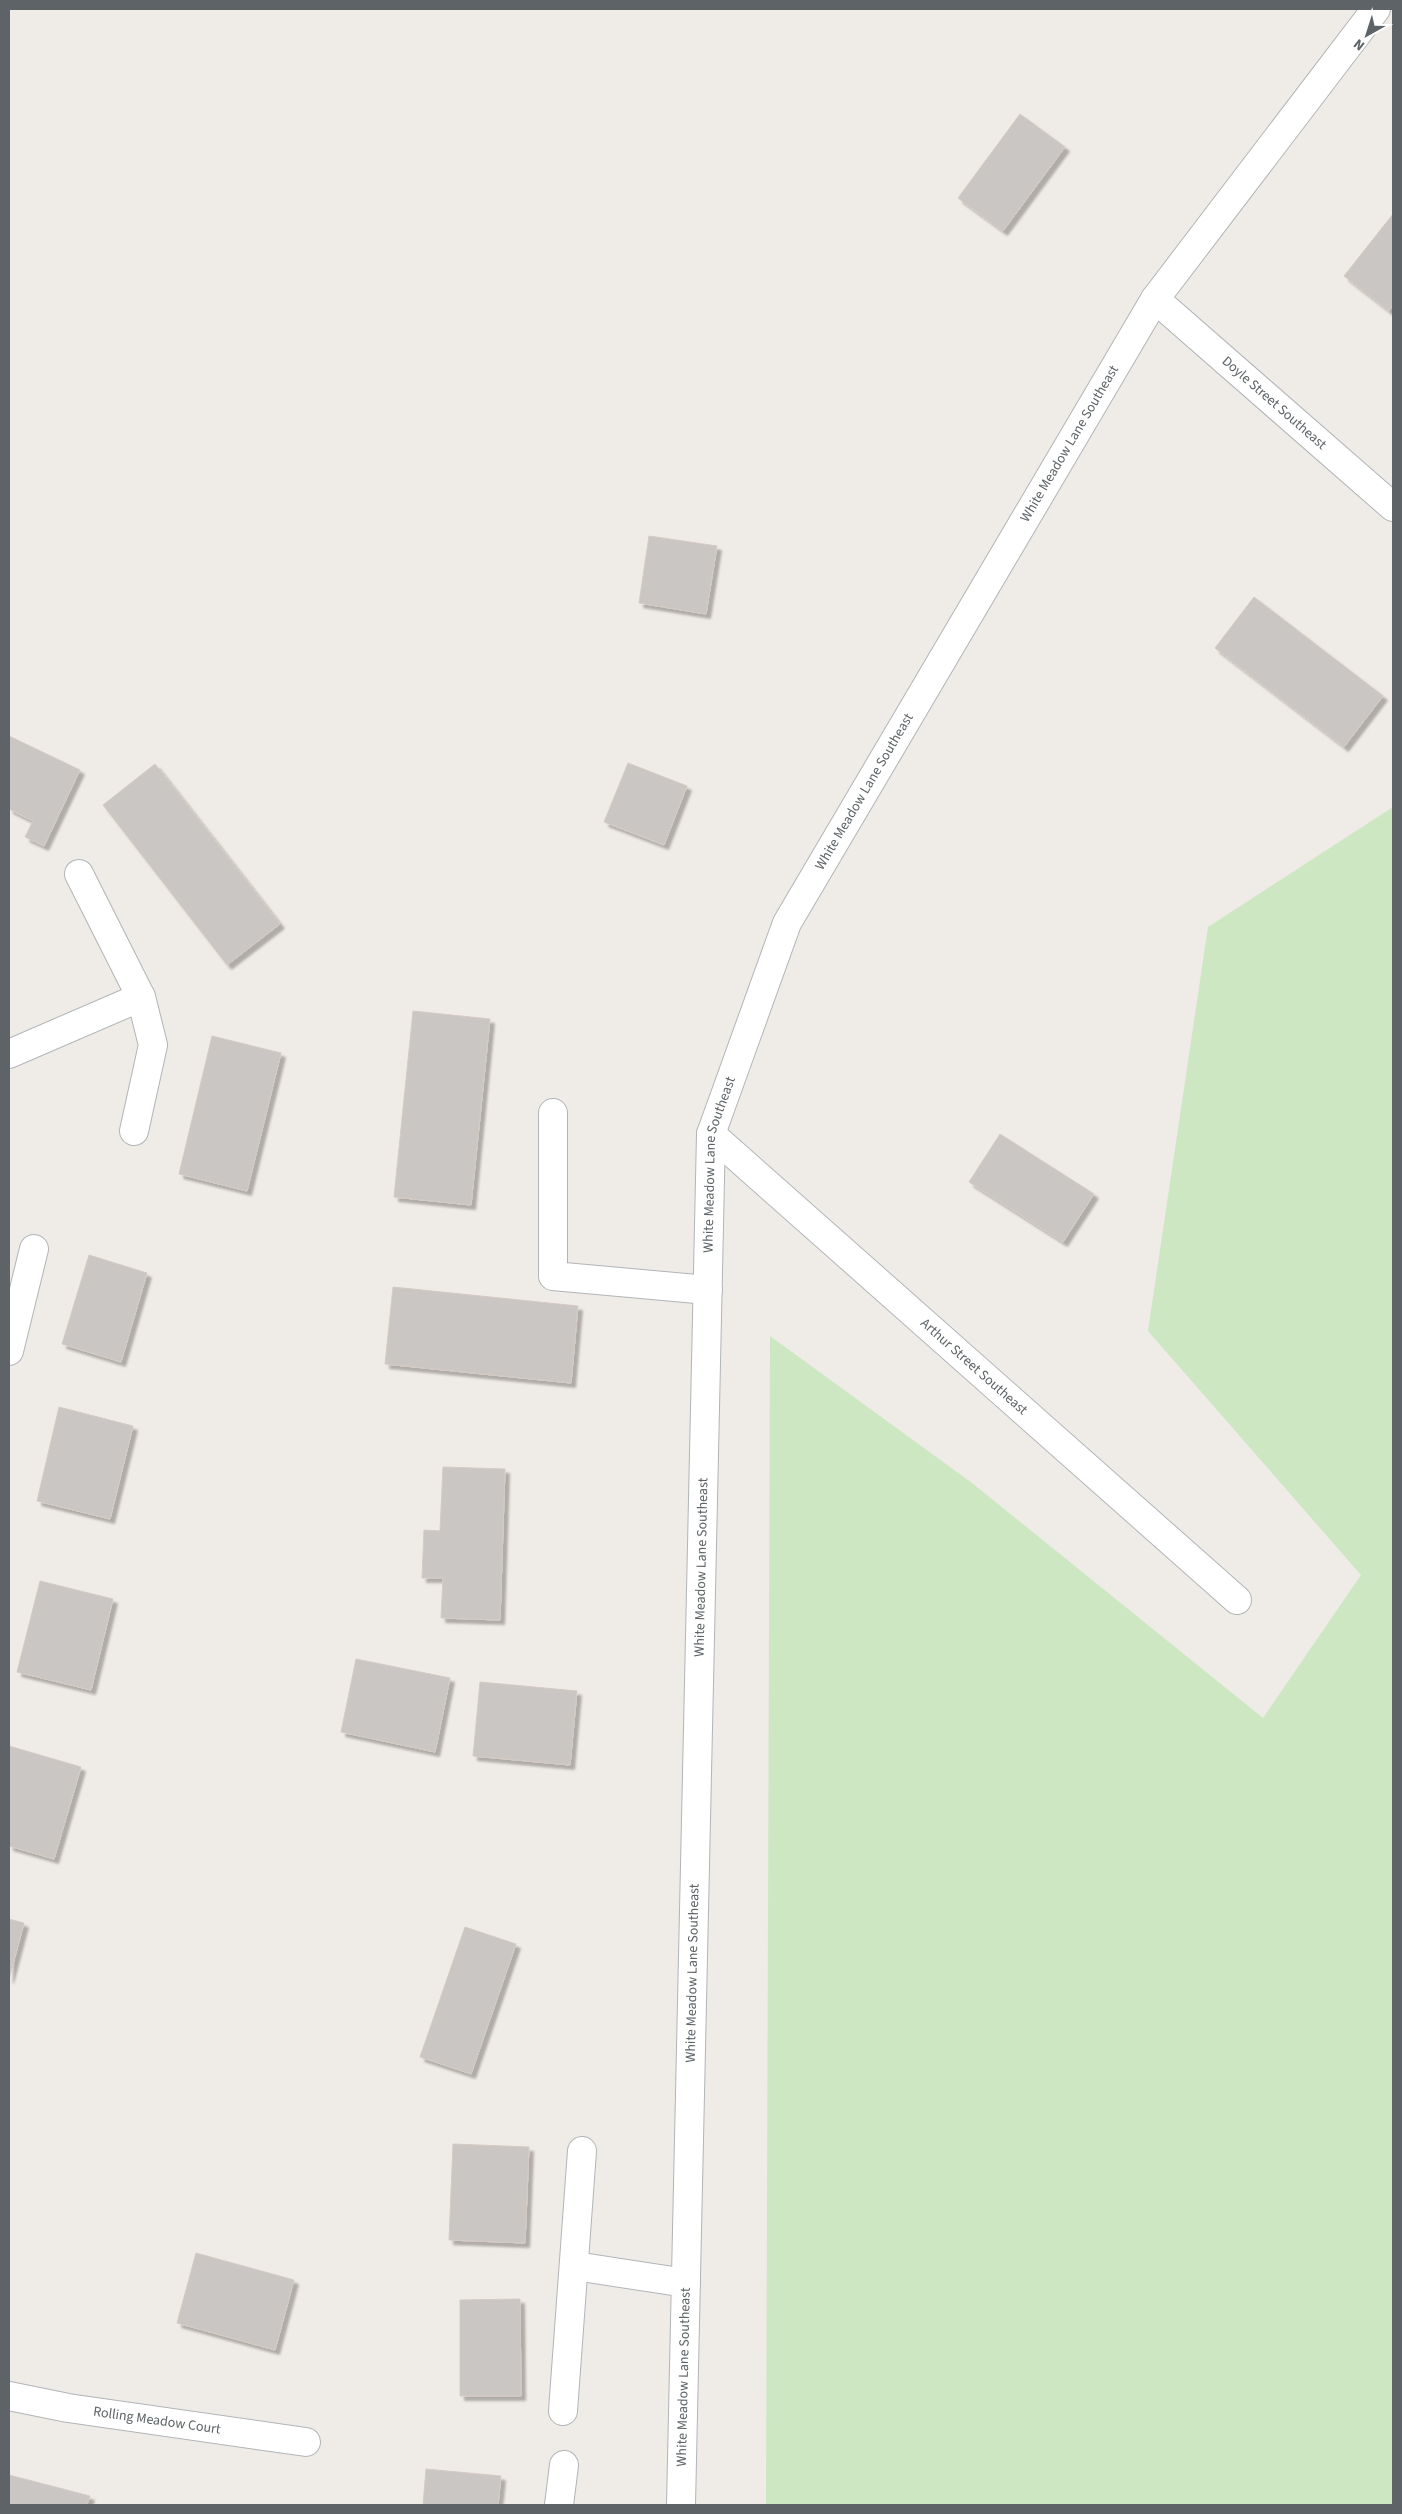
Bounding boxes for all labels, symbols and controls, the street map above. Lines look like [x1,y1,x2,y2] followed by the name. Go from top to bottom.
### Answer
[1342,10,1392,60] north arrow
[1350,34,1369,55] text: N
[1217,352,1331,455] street label: Doyle Street Southeast
[1016,361,1124,526] street label: White Meadow Lane Southeast
[810,709,919,874] street label: White Meadow Lane Southeast
[698,1074,741,1253] street label: White Meadow Lane Southeast
[916,1314,1032,1420] street label: Arthur Street Southeast
[690,1477,713,1657] street label: White Meadow Lane Southeast
[681,1883,705,2063] street label: White Meadow Lane Southeast
[672,2287,696,2467] street label: White Meadow Lane Southeast
[92,2402,222,2440] street label: Rolling Meadow Court

